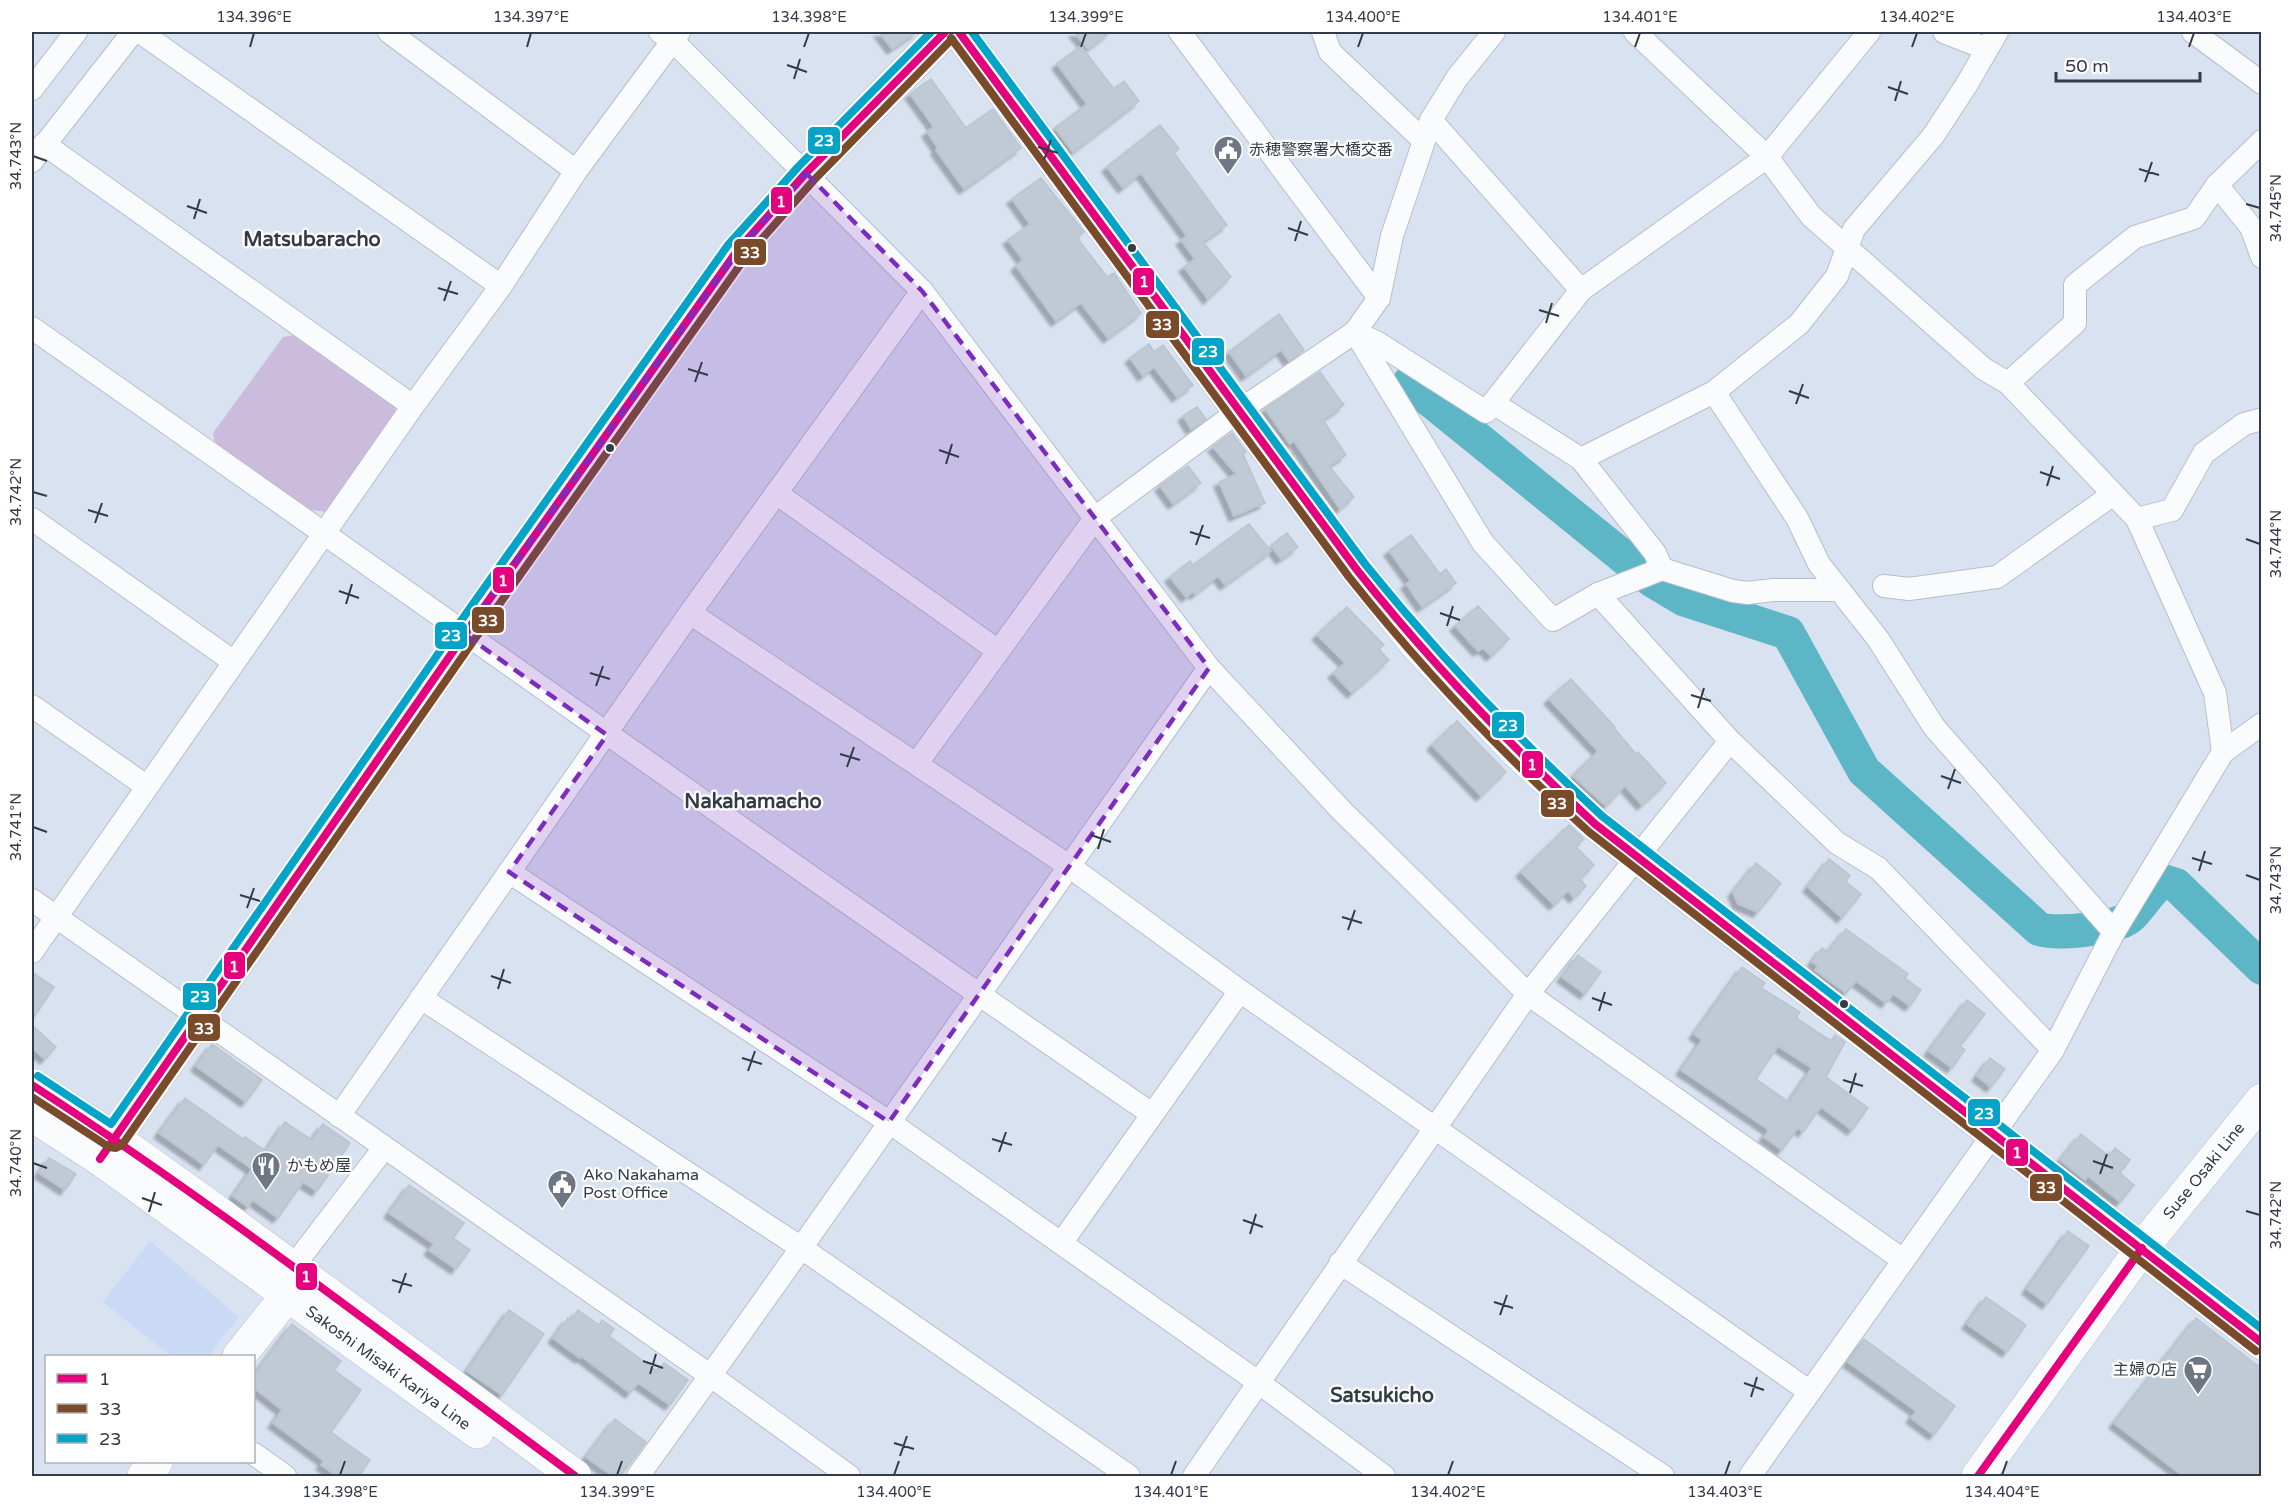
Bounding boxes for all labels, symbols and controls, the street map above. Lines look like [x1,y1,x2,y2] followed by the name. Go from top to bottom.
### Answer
[216,8,292,26] text: 134.396°E
[493,8,569,26] text: 134.397°E
[771,8,847,26] text: 134.398°E
[1048,8,1124,26] text: 134.399°E
[1325,8,1401,26] text: 134.400°E
[1602,8,1678,26] text: 134.401°E
[1879,8,1955,26] text: 134.402°E
[2156,8,2232,26] text: 134.403°E
[2056,45,2200,83] scale bar
[2065,55,2109,77] text: 50 m
[7,122,25,190] text: 34.743°N
[807,126,841,155] line badge: 23
[814,131,834,151] text: 23
[1212,134,1244,176] public building icon: 赤穂警察署大橋交番
[1249,140,1393,160] place label: 赤穂警察署大橋交番
[2267,174,2285,242] text: 34.745°N
[770,186,793,215] line badge: 1
[776,192,786,212] text: 1
[243,228,381,252] district label: Matsubaracho
[733,238,767,266] line badge: 33
[1126,242,1138,254] unlabelled marker
[740,243,760,263] text: 33
[1132,267,1155,296] line badge: 1
[1139,272,1149,292] text: 1
[1145,310,1180,339] line badge: 33
[1152,315,1172,335] text: 33
[1191,337,1225,366] line badge: 23
[1198,342,1218,362] text: 23
[604,442,616,454] unlabelled marker
[7,458,25,526] text: 34.742°N
[2267,510,2285,578] text: 34.744°N
[492,566,515,594] line badge: 1
[498,571,508,591] text: 1
[471,606,505,634] line badge: 33
[478,611,498,631] text: 33
[434,621,468,650] line badge: 23
[441,626,461,646] text: 23
[1491,711,1525,739] line badge: 23
[1498,716,1518,736] text: 23
[1521,750,1544,779] line badge: 1
[1527,755,1537,775] text: 1
[1540,789,1575,818] line badge: 33
[684,790,822,814] district label: Nakahamacho
[7,793,25,861] text: 34.741°N
[1547,794,1567,814] text: 33
[2267,846,2285,914] text: 34.743°N
[223,951,246,980] line badge: 1
[229,957,239,977] text: 1
[182,982,217,1011] line badge: 23
[190,987,210,1007] text: 23
[1838,998,1850,1010] unlabelled marker
[187,1013,221,1042] line badge: 33
[194,1019,214,1039] text: 33
[1967,1098,2001,1127] line badge: 23
[1974,1104,1994,1124] text: 23
[2159,1119,2249,1223] street label: Suse Osaki Line
[7,1129,25,1197] text: 34.740°N
[2005,1138,2029,1167] line badge: 1
[2012,1143,2022,1163] text: 1
[250,1150,282,1192] restaurant icon: かもめ屋
[287,1156,351,1176] place label: かもめ屋
[583,1165,699,1203] place label: Ako Nakahama Post Office
[546,1168,578,1210] public building icon: Ako Nakahama Post Office
[2029,1173,2063,1202] line badge: 33
[2036,1178,2056,1198] text: 33
[2267,1181,2285,1249] text: 34.742°N
[295,1262,318,1291] line badge: 1
[301,1267,311,1287] text: 1
[302,1301,474,1435] street label: Sakoshi Misaki Kariya Line
[2182,1354,2214,1396] supermarket icon: 主婦の店
[45,1355,255,1463] legend
[2113,1360,2177,1380] place label: 主婦の店
[99,1368,110,1390] text: 1
[1330,1384,1434,1408] district label: Satsukicho
[99,1398,122,1420] text: 33
[99,1428,122,1450] text: 23
[302,1483,378,1501] text: 134.398°E
[579,1483,655,1501] text: 134.399°E
[856,1483,932,1501] text: 134.400°E
[1133,1483,1209,1501] text: 134.401°E
[1410,1483,1486,1501] text: 134.402°E
[1687,1483,1763,1501] text: 134.403°E
[1964,1483,2040,1501] text: 134.404°E

